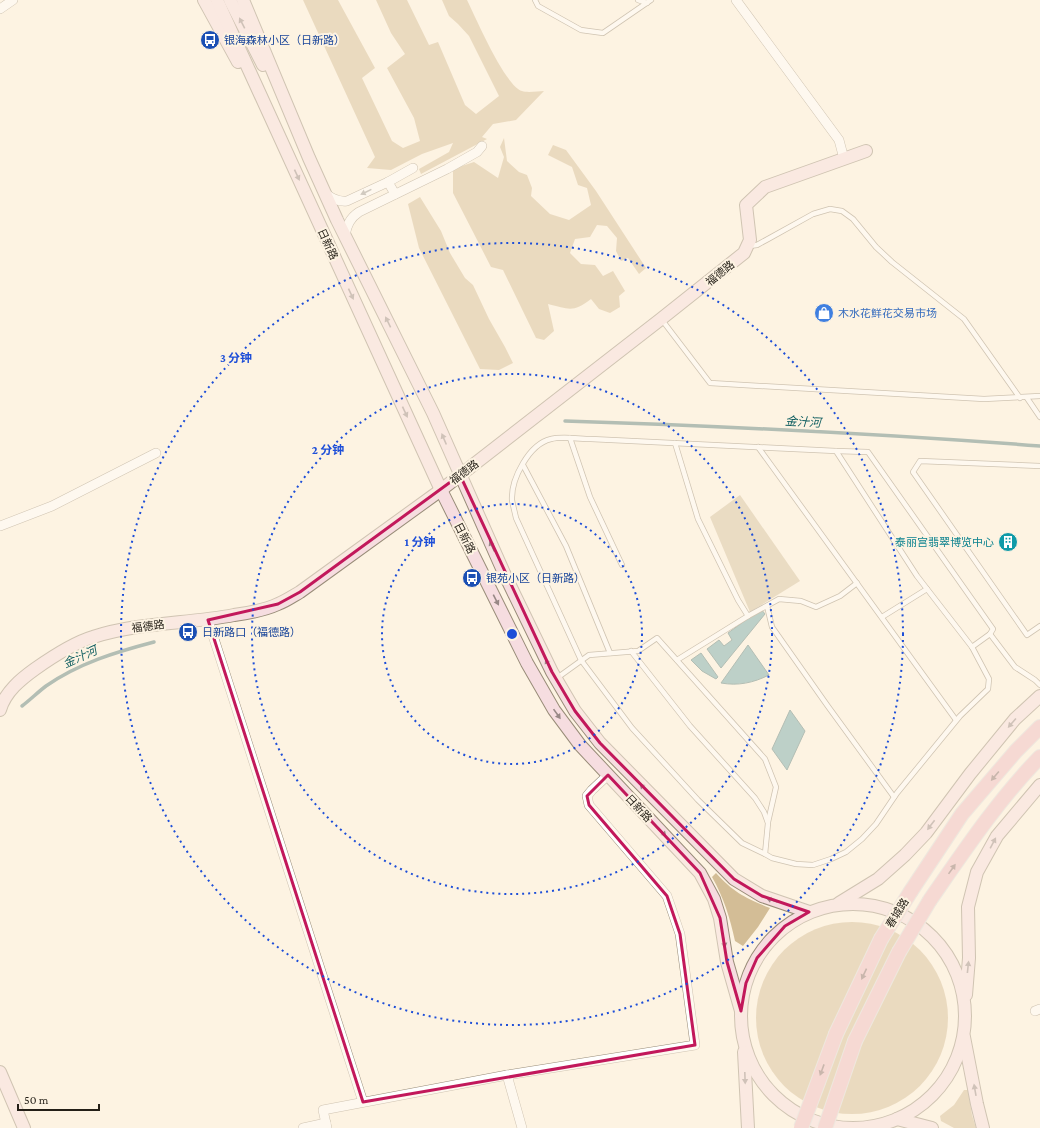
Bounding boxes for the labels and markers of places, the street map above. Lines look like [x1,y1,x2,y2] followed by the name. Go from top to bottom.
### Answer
[199,29,221,51] bus stop icon: 银海森林小区（日新路）
[224,34,345,46] place label: 银海森林小区（日新路）
[813,302,835,324] shop icon: 木水花鲜花交易市场
[838,307,937,319] place label: 木水花鲜花交易市场
[997,531,1019,553] building icon: 泰丽宫翡翠博览中心
[895,536,994,548] place label: 泰丽宫翡翠博览中心
[461,567,483,589] bus stop icon: 银苑小区（日新路）
[486,572,585,584] place label: 银苑小区（日新路）
[177,621,199,643] bus stop icon: 日新路口（福德路）
[202,626,301,638] place label: 日新路口（福德路）
[505,627,519,641] centre of rings

